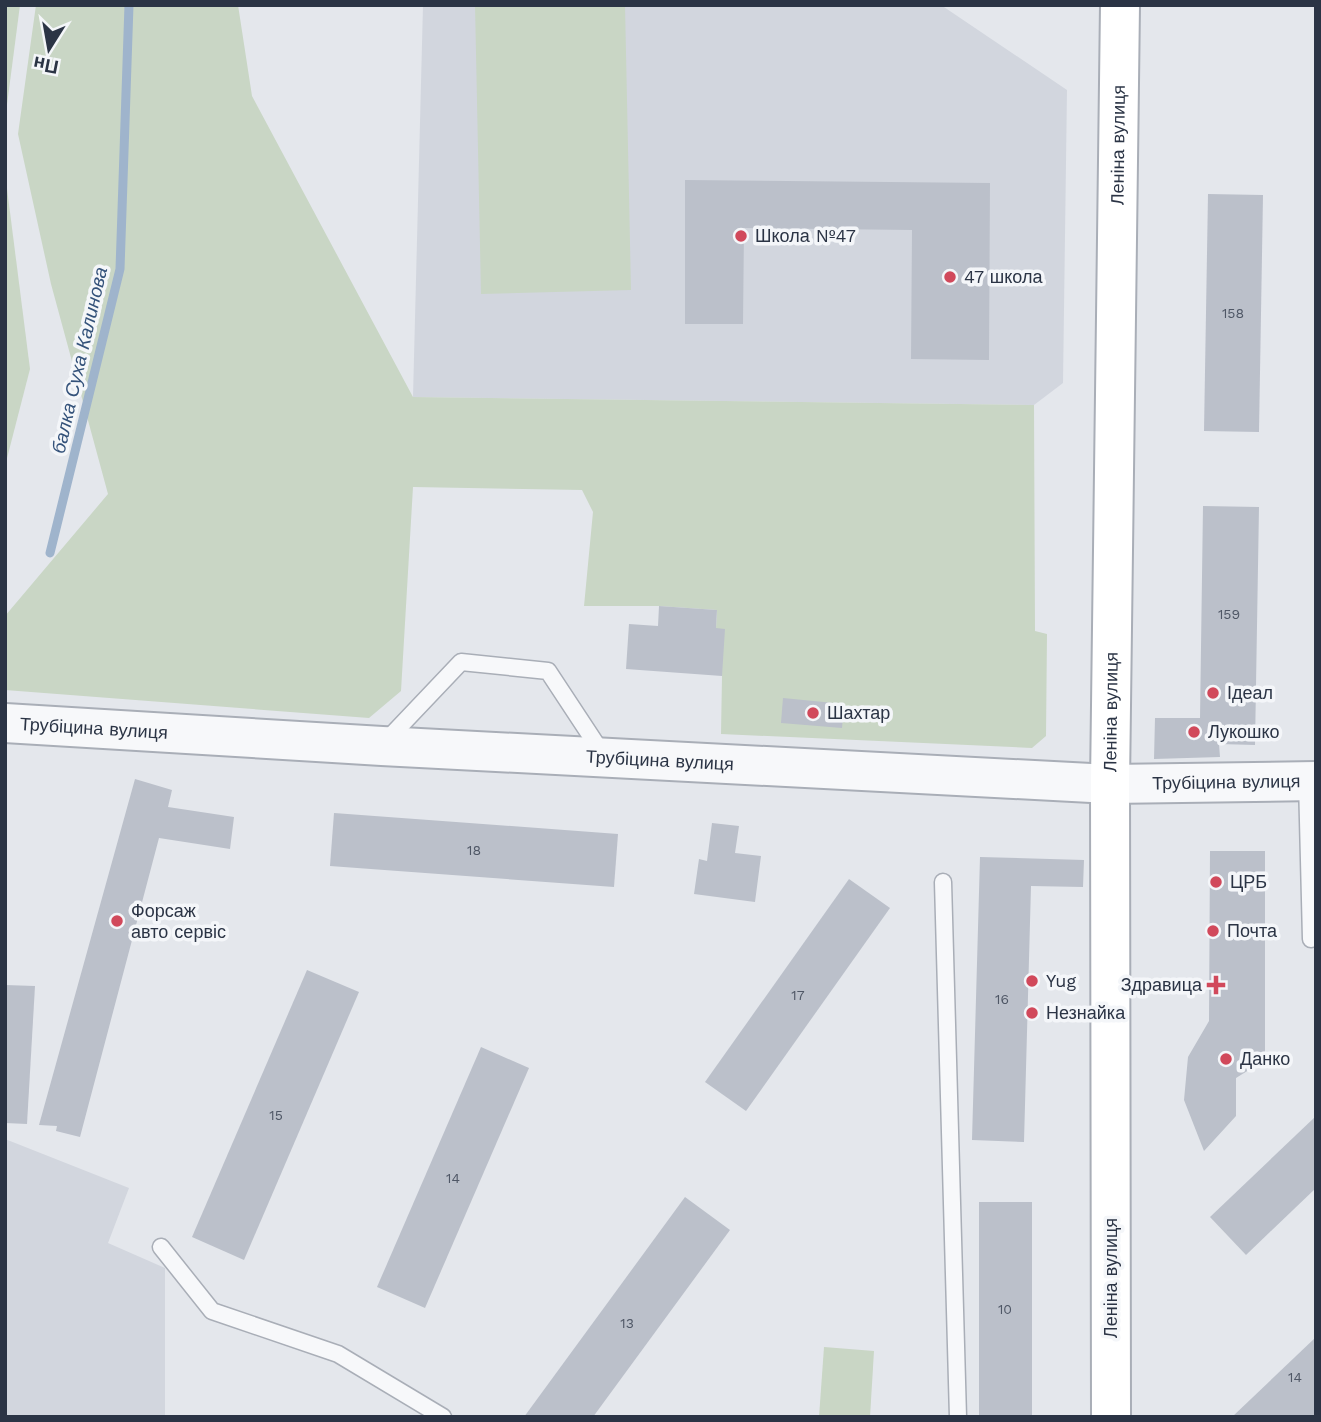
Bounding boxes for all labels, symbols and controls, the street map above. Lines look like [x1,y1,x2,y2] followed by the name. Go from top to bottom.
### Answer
[14,14,84,84] north arrow
[31,52,60,79] text: Пн
[1106,85,1129,205] street label: Леніна вулиця
[755,225,856,246] place label: Школа №47
[733,228,749,244] marker: Школа №47
[47,265,112,456] water label: балка Суха Калинова
[964,266,1043,287] place label: 47 школа
[942,269,958,285] marker: 47 школа
[1222,305,1244,321] house number: 158
[1218,606,1240,622] house number: 159
[1099,652,1122,772] street label: Леніна вулиця
[1227,682,1273,703] place label: Ідеал
[1205,685,1221,701] marker: Ідеал
[827,702,890,723] place label: Шахтар
[805,705,821,721] marker: Шахтар
[19,713,168,743] street label: Трубіцина вулиця
[1208,721,1280,742] place label: Лукошко
[1186,724,1202,740] marker: Лукошко
[585,746,735,774] street label: Трубіцина вулиця
[1152,770,1301,793] street label: Трубіцина вулиця
[467,842,481,858] house number: 18
[1230,871,1267,892] place label: ЦРБ
[1208,874,1224,890] marker: ЦРБ
[131,900,226,942] place label: Форсаж авто сервіс
[109,913,125,929] marker: Форсаж авто сервіс
[1227,920,1278,941] place label: Почта
[1205,923,1221,939] marker: Почта
[1046,970,1076,991] place label: Yug
[1024,973,1040,989] marker: Yug
[1121,974,1203,995] place label: Здравица
[1208,977,1224,993] marker: Здравица
[791,987,805,1003] house number: 17
[995,991,1009,1007] house number: 16
[1046,1002,1126,1023] place label: Незнайка
[1024,1005,1040,1021] marker: Незнайка
[1240,1048,1290,1069] place label: Данко
[1218,1051,1234,1067] marker: Данко
[269,1107,283,1123] house number: 15
[446,1170,460,1186] house number: 14
[1100,1218,1121,1338] street label: Леніна вулиця
[998,1301,1012,1317] house number: 10
[620,1315,634,1331] house number: 13
[1288,1369,1302,1385] house number: 14

